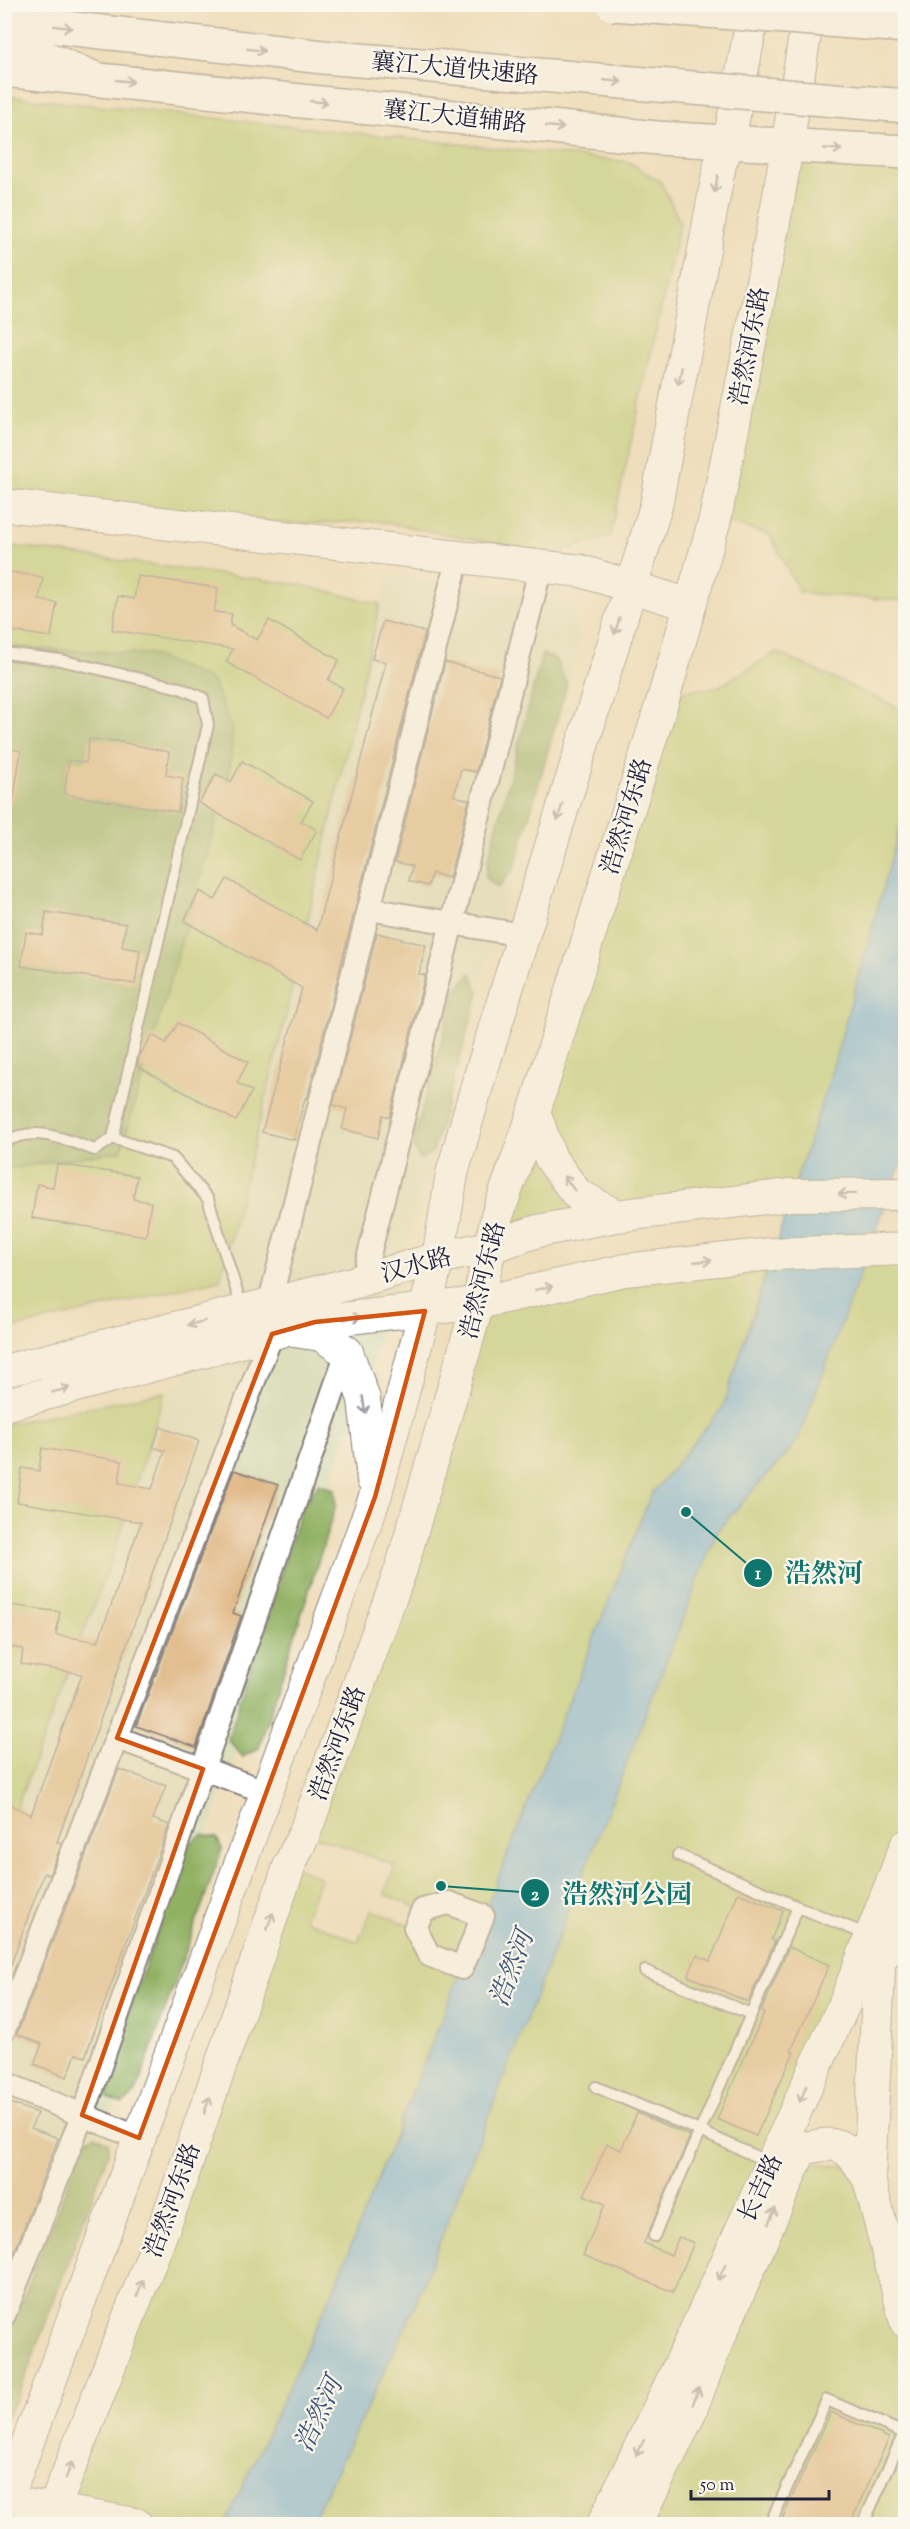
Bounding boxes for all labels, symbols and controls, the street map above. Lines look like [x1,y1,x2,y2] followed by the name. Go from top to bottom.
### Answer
[52,22,72,33] one-way arrow
[246,44,266,55] one-way arrow
[370,46,540,94] street label: 襄江大道快速路
[115,76,135,87] one-way arrow
[603,76,623,87] one-way arrow
[381,94,528,142] street label: 襄江大道辅路
[309,97,329,108] one-way arrow
[545,122,565,133] one-way arrow
[823,143,843,154] one-way arrow
[710,174,721,194] one-way arrow
[723,284,779,409] street label: 浩然河东路
[674,366,685,385] one-way arrow
[611,616,622,635] one-way arrow
[594,754,662,879] street label: 浩然河东路
[553,802,564,821] one-way arrow
[562,1175,575,1191] one-way arrow
[838,1189,858,1200] one-way arrow
[453,1218,515,1343] street label: 浩然河东路
[377,1241,456,1293] street label: 汉水路
[693,1255,713,1266] one-way arrow
[534,1282,554,1293] one-way arrow
[342,1312,362,1323] one-way arrow
[187,1317,206,1329] one-way arrow
[51,1383,70,1395] one-way arrow
[359,1395,370,1414] one-way arrow
[743,1551,875,1595] callout: 浩然河
[785,1557,863,1594] text: 浩然河
[755,1562,762,1588] text: 1
[302,1681,375,1806] street label: 浩然河东路
[520,1871,704,1915] callout: 浩然河公园
[562,1878,692,1915] text: 浩然河公园
[531,1883,540,1909] text: 2
[265,1912,276,1931] one-way arrow
[482,1922,546,2012] water label: 浩然河
[796,2085,808,2103] one-way arrow
[202,2096,213,2115] one-way arrow
[137,2138,210,2263] street label: 浩然河东路
[731,2149,792,2229] street label: 长吉路
[767,2207,778,2226] one-way arrow
[716,2262,727,2280] one-way arrow
[135,2280,146,2298] one-way arrow
[287,2368,355,2458] water label: 浩然河
[692,2387,703,2405] one-way arrow
[633,2439,645,2457] one-way arrow
[64,2461,75,2480] one-way arrow
[691,2463,829,2501] scale bar
[699,2473,735,2499] text: 50 m

